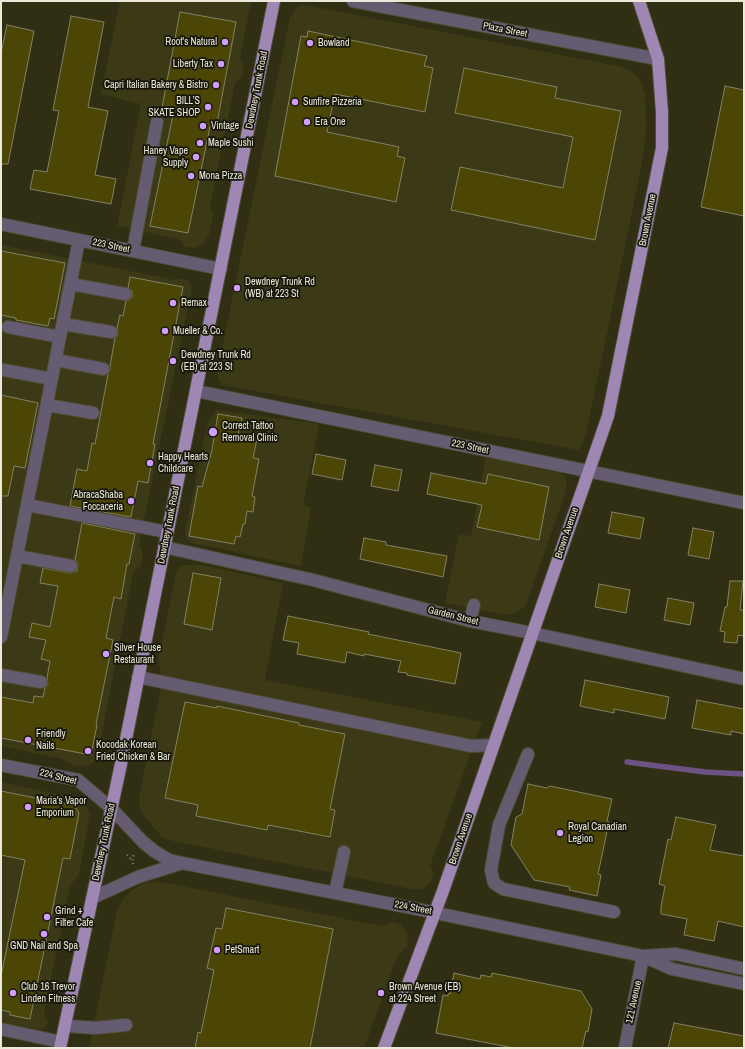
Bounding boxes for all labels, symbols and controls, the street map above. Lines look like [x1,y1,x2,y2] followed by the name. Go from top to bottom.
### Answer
[482,20,528,40] street label: Plaza Street
[165,36,217,48] place label: Root's Natural
[220,37,230,47] marker: Root's Natural
[318,37,349,49] place label: Bowland
[305,38,315,48] marker: Bowland
[244,50,270,130] street label: Dewdney Trunk Road
[173,58,213,70] place label: Liberty Tax
[216,59,226,69] marker: Liberty Tax
[104,79,208,91] place label: Capri Italian Bakery & Bistro
[211,80,221,90] marker: Capri Italian Bakery & Bistro
[148,95,200,118] place label: BILL’S SKATE SHOP
[303,96,362,108] place label: Sunfire Pizzeria
[290,97,300,107] marker: Sunfire Pizzeria
[203,102,213,112] marker: BILL’S SKATE SHOP
[315,116,346,128] place label: Era One
[302,117,312,127] marker: Era One
[211,120,239,132] place label: Vintage
[198,121,208,131] marker: Vintage
[208,137,254,149] place label: Maple Sushi
[195,138,205,148] marker: Maple Sushi
[143,145,188,168] place label: Haney Vape Supply
[191,152,201,162] marker: Haney Vape Supply
[199,170,242,182] place label: Mona Pizza
[186,171,196,181] marker: Mona Pizza
[637,193,659,247] street label: Brown Avenue
[91,236,131,256] street label: 223 Street
[245,276,315,300] place label: Dewdney Trunk Rd (WB) at 223 St
[232,283,242,293] marker: Dewdney Trunk Rd (WB) at 223 St
[181,297,207,309] place label: Remax
[168,298,178,308] marker: Remax
[173,325,223,337] place label: Mueller & Co.
[160,326,170,336] marker: Mueller & Co.
[181,349,251,372] place label: Dewdney Trunk Rd (EB) at 223 St
[168,356,178,366] marker: Dewdney Trunk Rd (EB) at 223 St
[222,420,278,444] place label: Correct Tattoo Removal Clinic
[207,426,219,438] marker: Correct Tattoo Removal Clinic
[450,437,490,457] street label: 223 Street
[158,451,208,474] place label: Happy Hearts Childcare
[145,458,155,468] marker: Happy Hearts Childcare
[156,485,182,565] street label: Dewdney Trunk Road
[73,489,123,512] place label: AbracaShaba Foccaceria
[126,496,136,506] marker: AbracaShaba Foccaceria
[553,506,581,560] street label: Brown Avenue
[427,604,479,628] street label: Garden Street
[114,642,161,666] place label: Silver House Restaurant
[101,649,111,659] marker: Silver House Restaurant
[36,728,66,752] place label: Friendly Nails
[23,735,33,745] marker: Friendly Nails
[96,739,170,762] place label: Kocodak Korean Fried Chicken & Bar
[83,746,93,756] marker: Kocodak Korean Fried Chicken & Bar
[38,767,78,787] street label: 224 Street
[36,795,86,818] place label: Maria's Vapor Emporium
[23,802,33,812] marker: Maria's Vapor Emporium
[90,802,118,882] street label: Dewdney Trunk Road
[447,812,475,866] street label: Brown Avenue
[568,821,627,844] place label: Royal Canadian Legion
[555,828,565,838] marker: Royal Canadian Legion
[393,899,433,917] street label: 224 Street
[55,905,93,928] place label: Grind + Filter Cafe
[42,912,52,922] marker: Grind + Filter Cafe
[39,929,49,939] marker: GND Nail and Spa
[10,940,78,952] place label: GND Nail and Spa
[225,944,259,956] place label: PetSmart
[212,945,222,955] marker: PetSmart
[624,979,644,1025] street label: 121 Avenue
[21,981,75,1004] place label: Club 16 Trevor Linden Fitness
[389,981,461,1004] place label: Brown Avenue (EB) at 224 Street
[8,988,18,998] marker: Club 16 Trevor Linden Fitness
[376,988,386,998] marker: Brown Avenue (EB) at 224 Street

